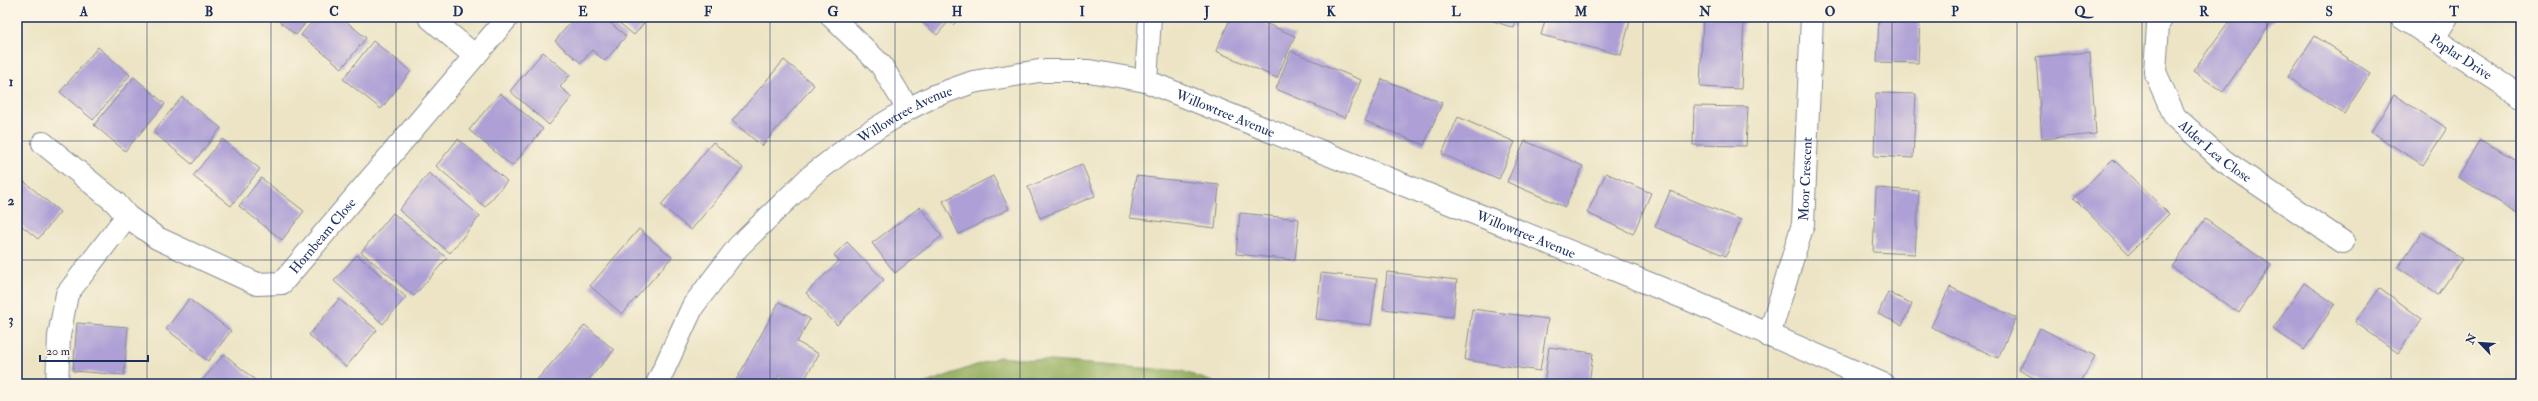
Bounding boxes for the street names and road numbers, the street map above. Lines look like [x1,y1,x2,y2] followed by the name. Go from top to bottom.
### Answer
[2427,30,2496,83] street label: Poplar Drive
[854,82,955,147] street label: Willowtree Avenue
[1173,85,1278,141] street label: Willowtree Avenue
[2175,115,2255,186] street label: Alder Lea Close
[1795,136,1815,221] street label: Moor Crescent
[285,194,359,277] street label: Hornbeam Close
[1473,206,1578,262] street label: Willowtree Avenue

